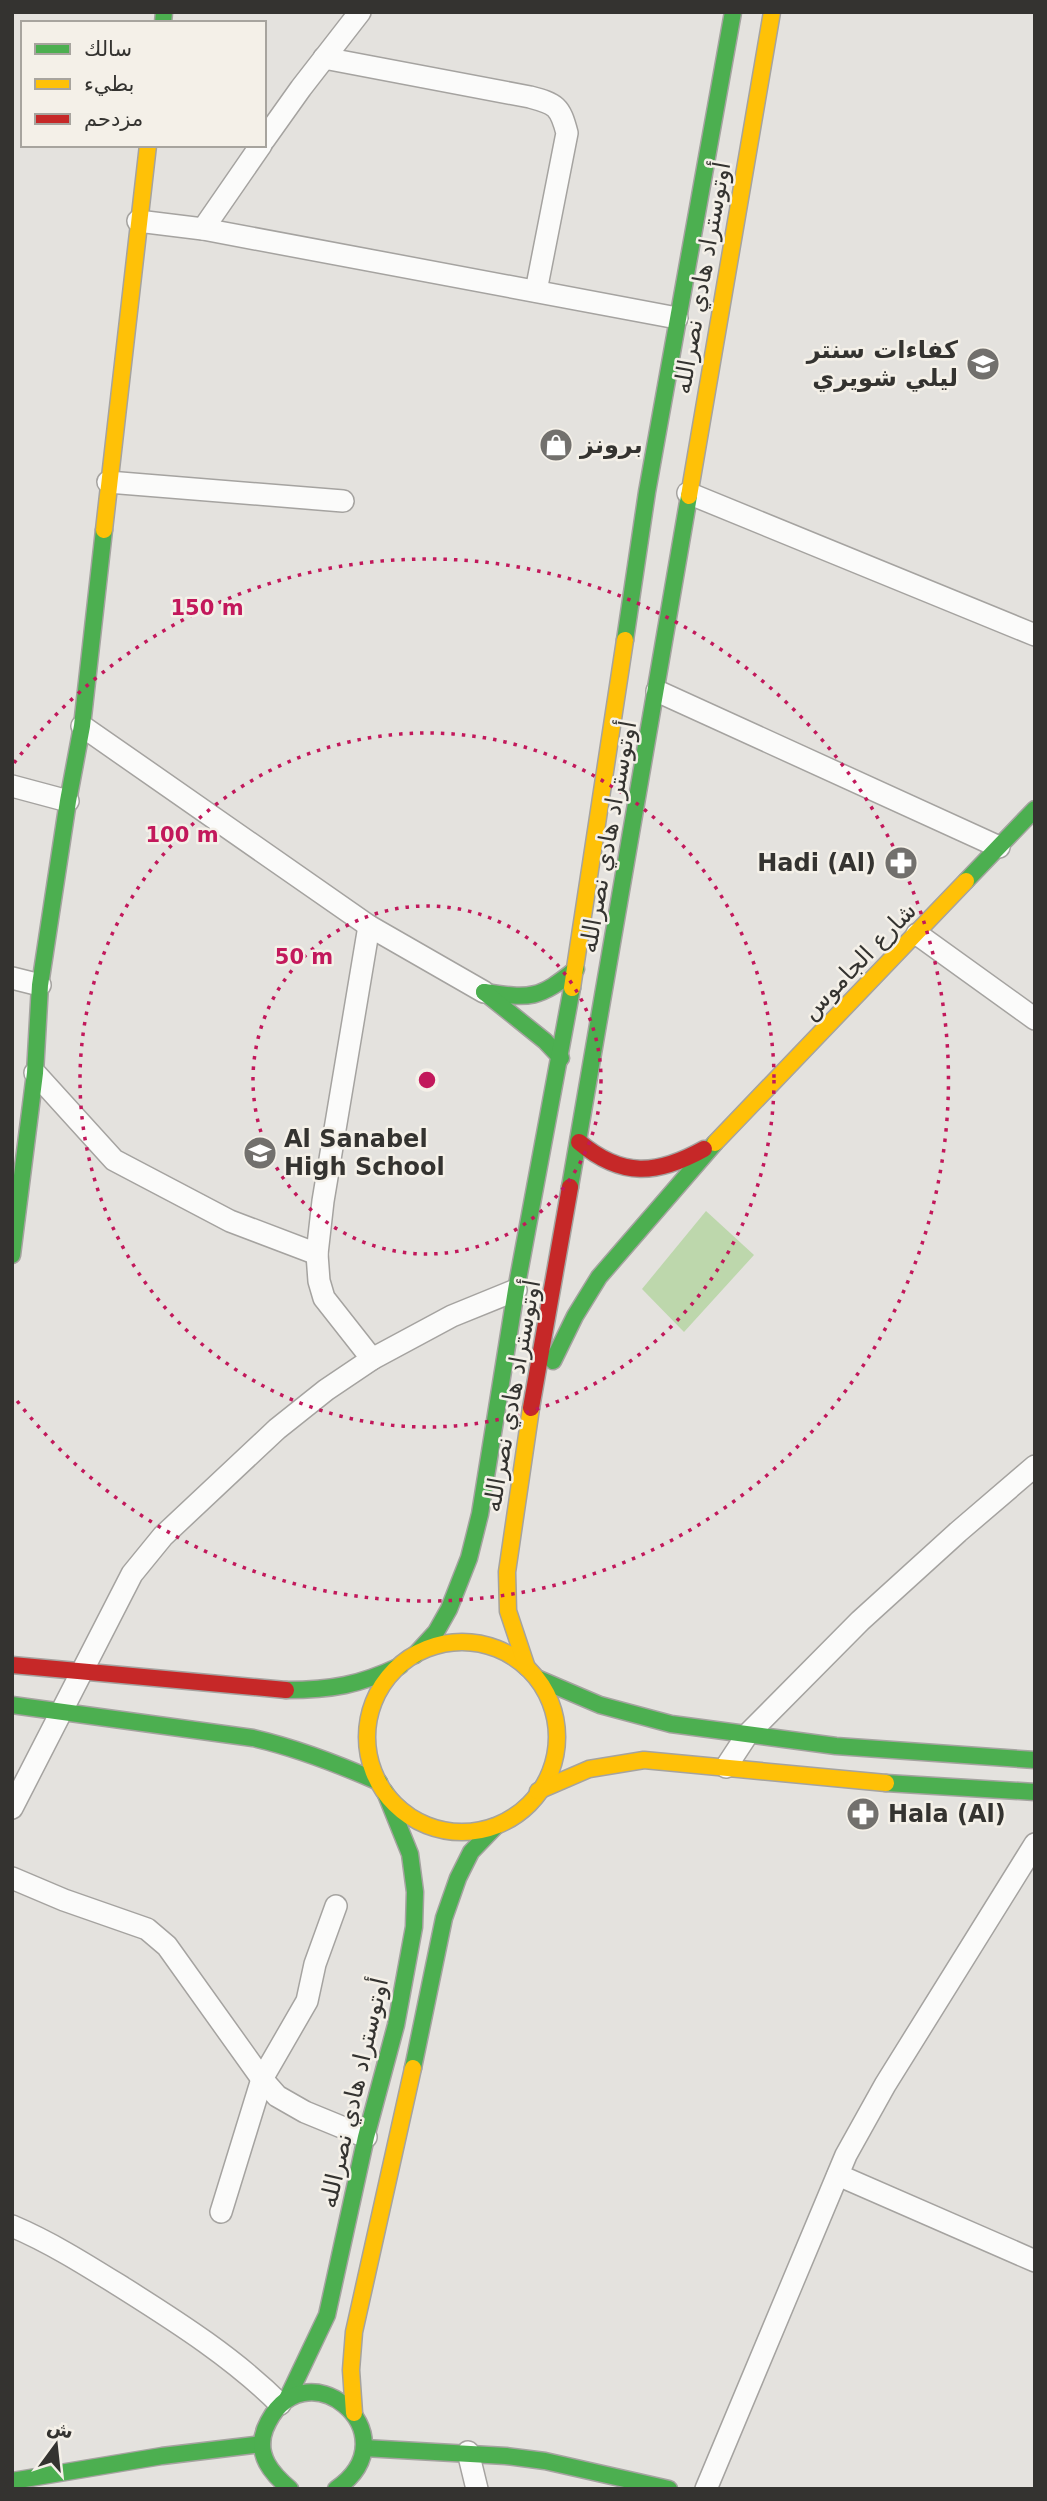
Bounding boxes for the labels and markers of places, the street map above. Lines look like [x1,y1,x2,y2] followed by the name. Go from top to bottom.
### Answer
[806,336,958,392] place label: كفاءات سنتر ليلي شويري
[964,345,1002,383] school or university icon: كفاءات سنتر ليلي شويري
[537,426,575,464] shop icon: برونز
[579,431,643,459] place label: برونز
[882,844,920,882] pharmacy icon: Hadi (Al)
[757,849,876,877] place label: Hadi (Al)
[415,1068,439,1092] centre of rings
[284,1125,445,1181] place label: Al Sanabel High School
[241,1134,279,1172] school or university icon: Al Sanabel High School
[844,1795,882,1833] pharmacy icon: Hala (Al)
[888,1800,1006,1828] place label: Hala (Al)

